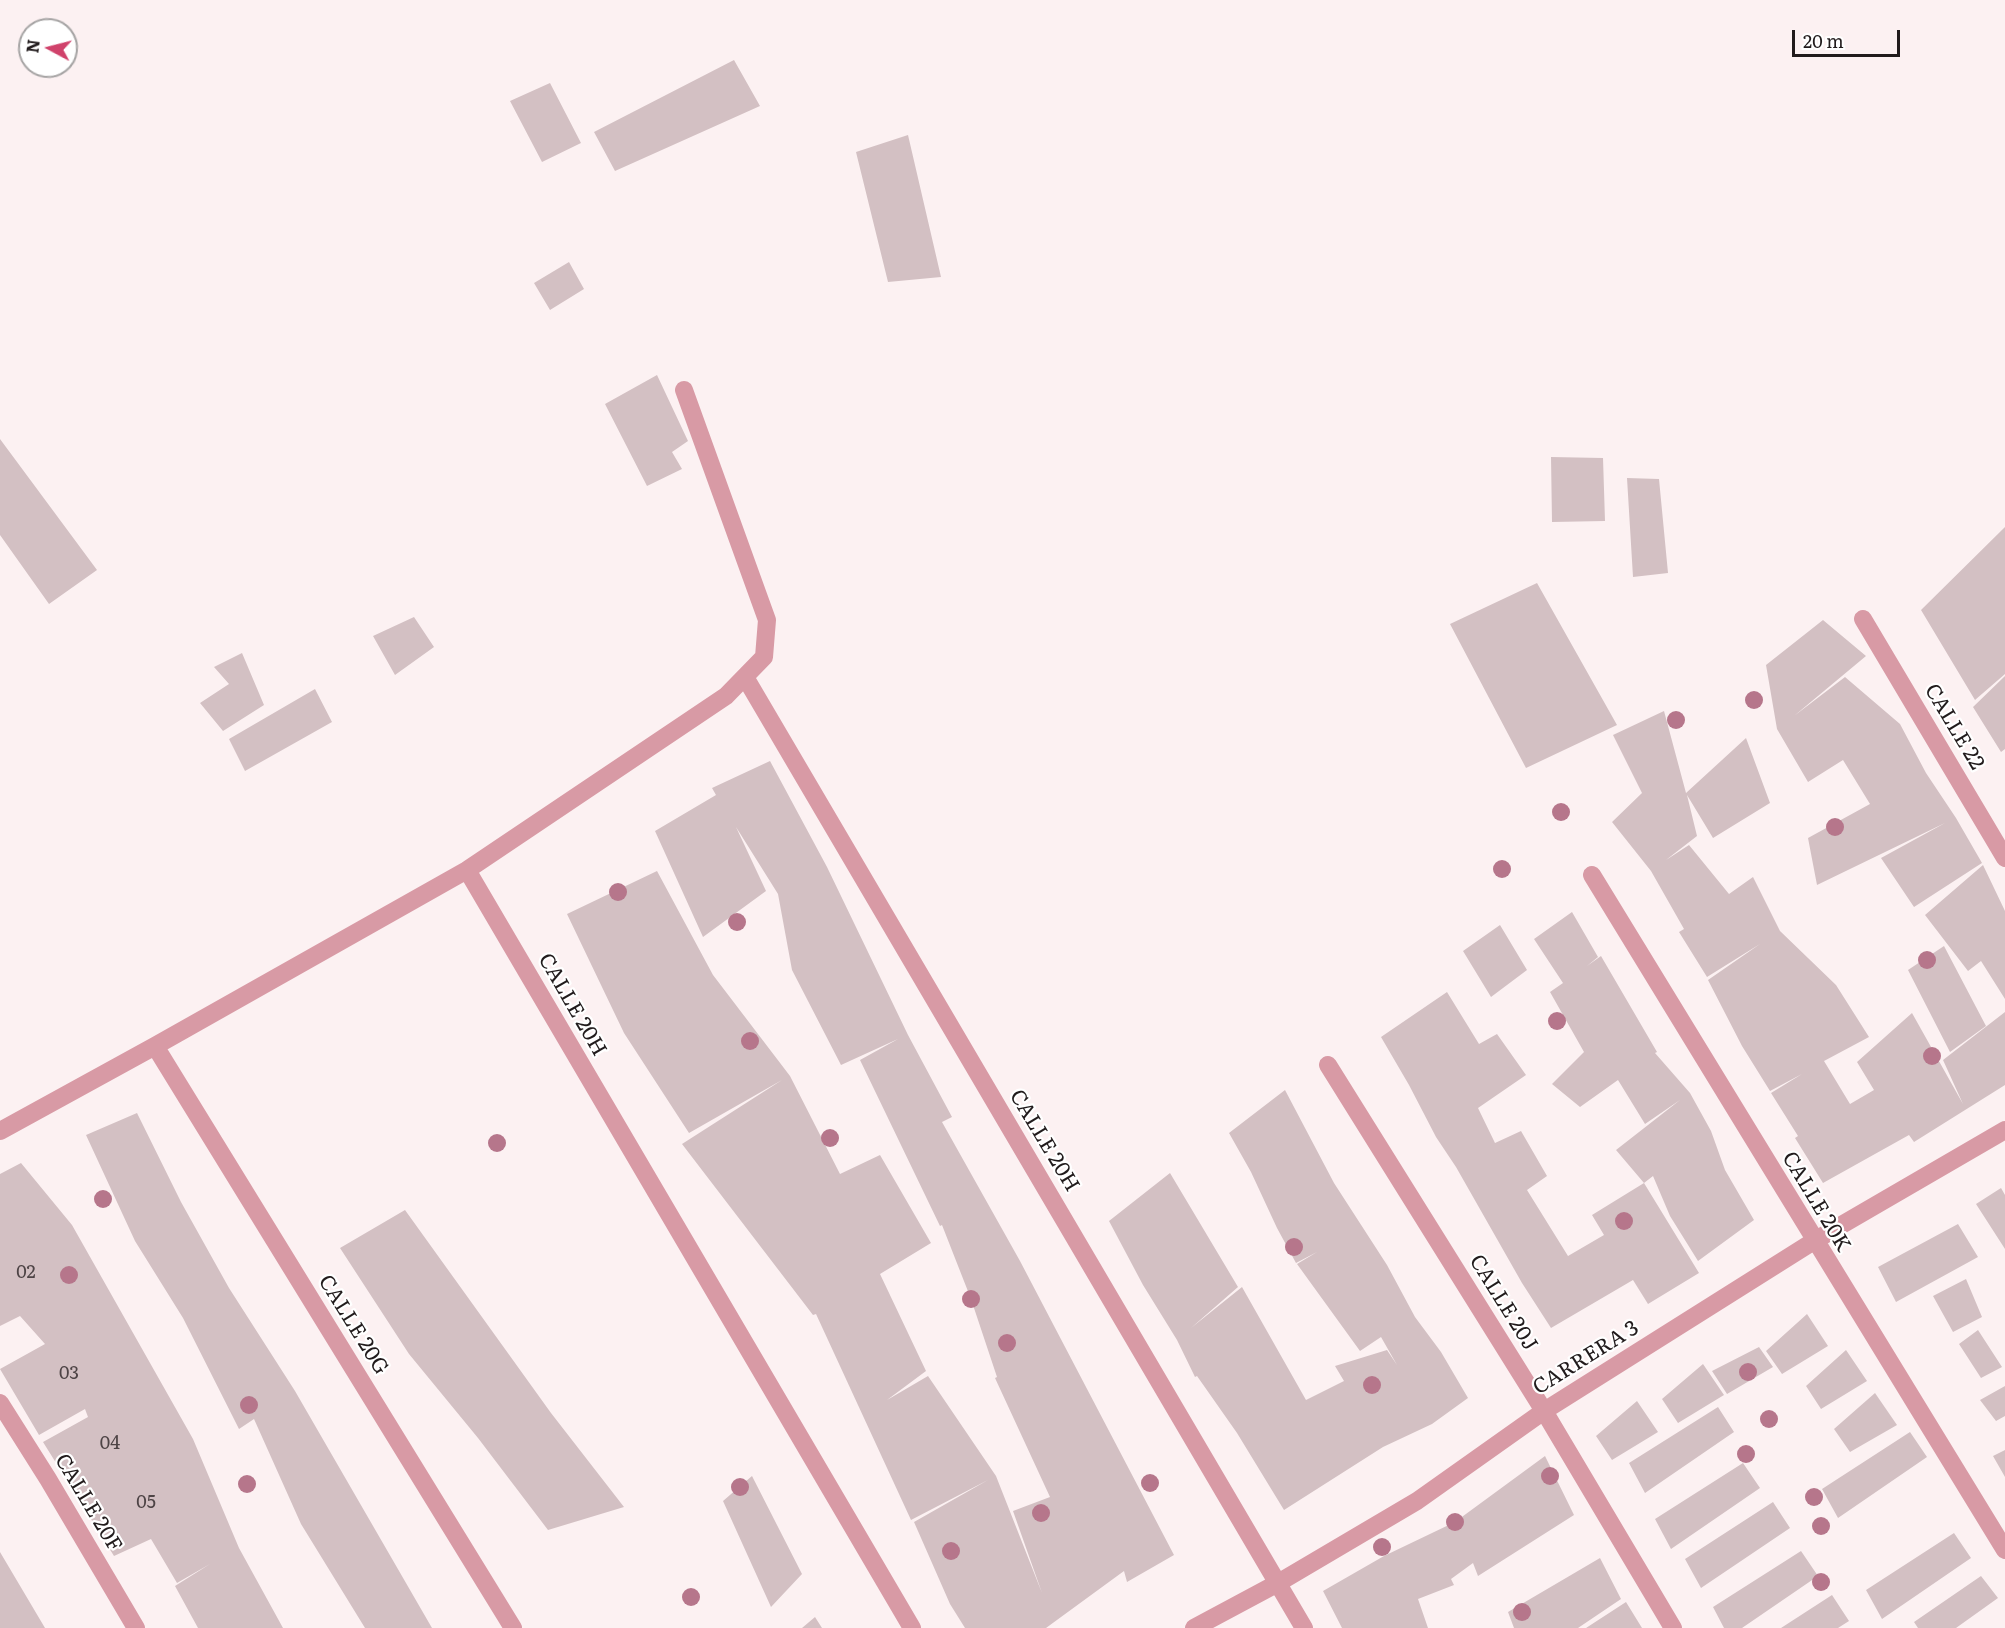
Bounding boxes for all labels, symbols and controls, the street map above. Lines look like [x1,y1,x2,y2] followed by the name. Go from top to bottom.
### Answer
[18,18,78,78] north arrow
[1795,18,1903,56] scale bar
[1803,27,1844,54] text: 20 m
[19,38,45,54] text: N
[1919,680,1989,774] street label: CALLE 22
[532,949,612,1061] street label: CALLE 20H
[1004,1085,1084,1197] street label: CALLE 20H
[1776,1147,1856,1257] street label: CALLE 20K
[1464,1250,1542,1356] street label: CALLE 20J
[16,1262,36,1284] house number: 02
[312,1271,394,1379] street label: CALLE 20G
[1529,1316,1643,1400] street label: CARRERA 3
[59,1363,79,1385] house number: 03
[100,1433,120,1455] house number: 04
[49,1449,127,1557] street label: CALLE 20F
[136,1492,156,1514] house number: 05

